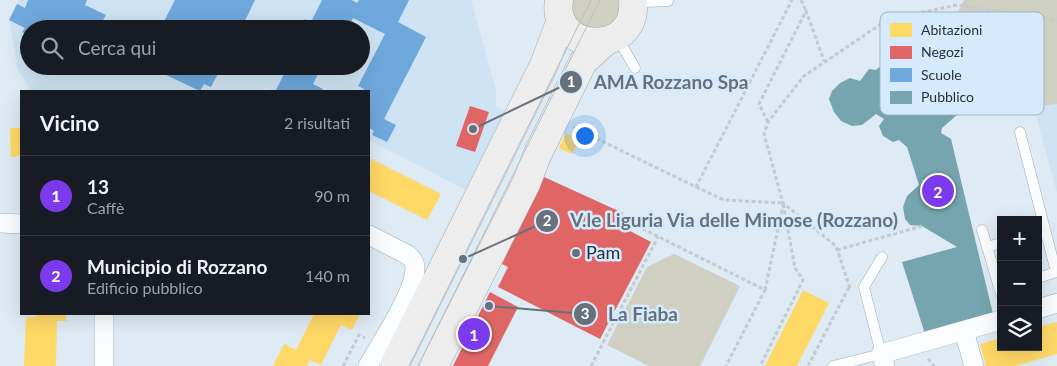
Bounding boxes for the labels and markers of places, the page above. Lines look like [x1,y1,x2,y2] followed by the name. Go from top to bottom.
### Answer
[559,65,759,99] callout: AMA Rozzano Spa
[922,172,954,210] pin: 2
[535,204,908,238] callout: V.le Liguria Via delle Mimose (Rozzano)
[586,241,620,263] place label: Pam
[570,247,582,259] marker: Pam
[573,297,688,331] callout: La Fiaba
[458,315,490,353] pin: 1

